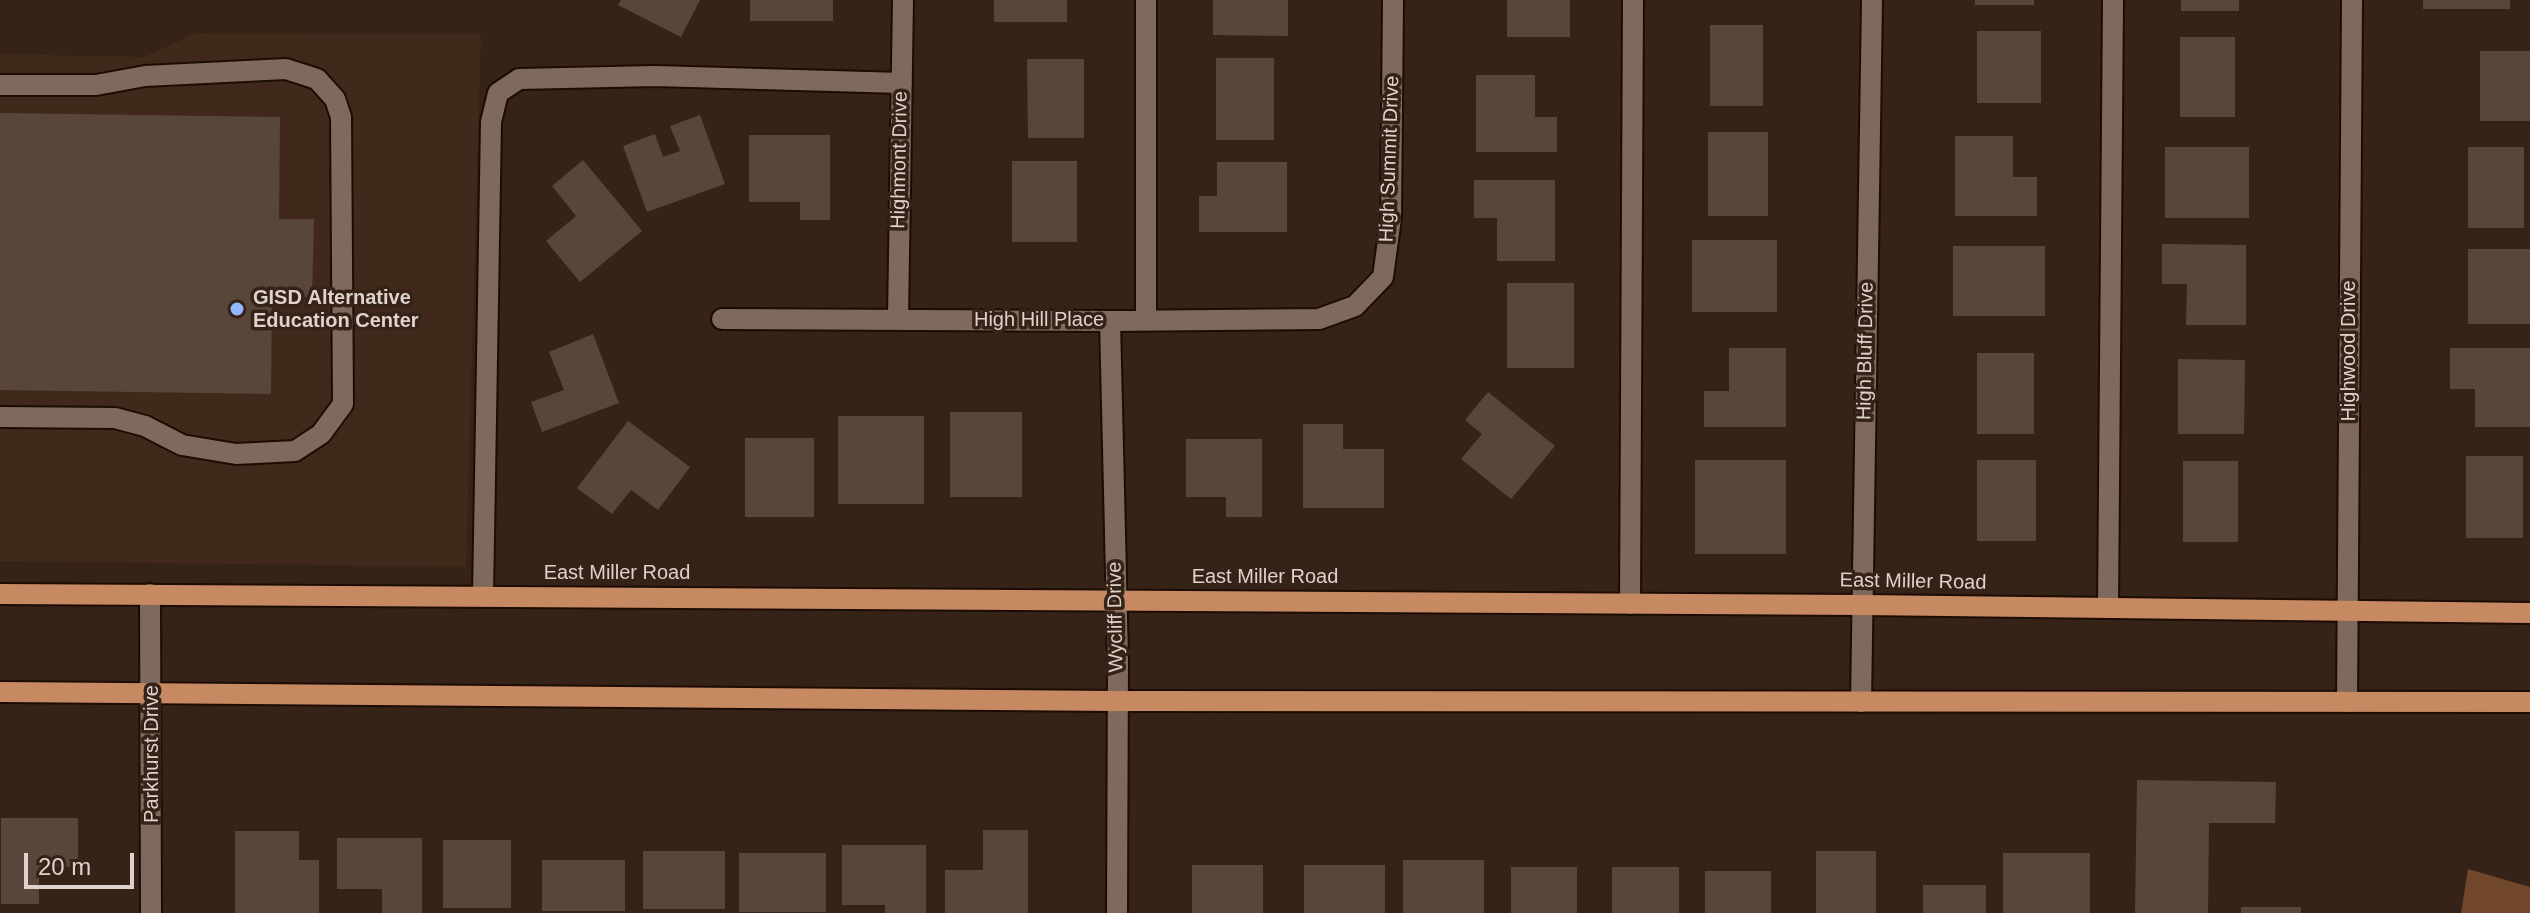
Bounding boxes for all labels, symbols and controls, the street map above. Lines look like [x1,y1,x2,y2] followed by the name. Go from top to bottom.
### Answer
[1375,75,1405,243] street label: High Summit Drive
[887,91,913,229] street label: Highmont Drive
[2337,280,2361,422] street label: Highwood Drive
[1853,282,1879,420] street label: High Bluff Drive
[253,286,419,333] place label: GISD Alternative Education Center
[228,300,246,318] marker: GISD Alternative Education Center
[974,308,1104,332] street label: High Hill Place
[544,561,690,585] street label: East Miller Road
[1103,562,1129,672] street label: Wycliff Drive
[1192,565,1338,589] street label: East Miller Road
[1839,569,1987,595] street label: East Miller Road
[140,685,164,823] street label: Parkhurst Drive
[28,837,138,887] scale bar
[38,853,91,880] text: 20 m

